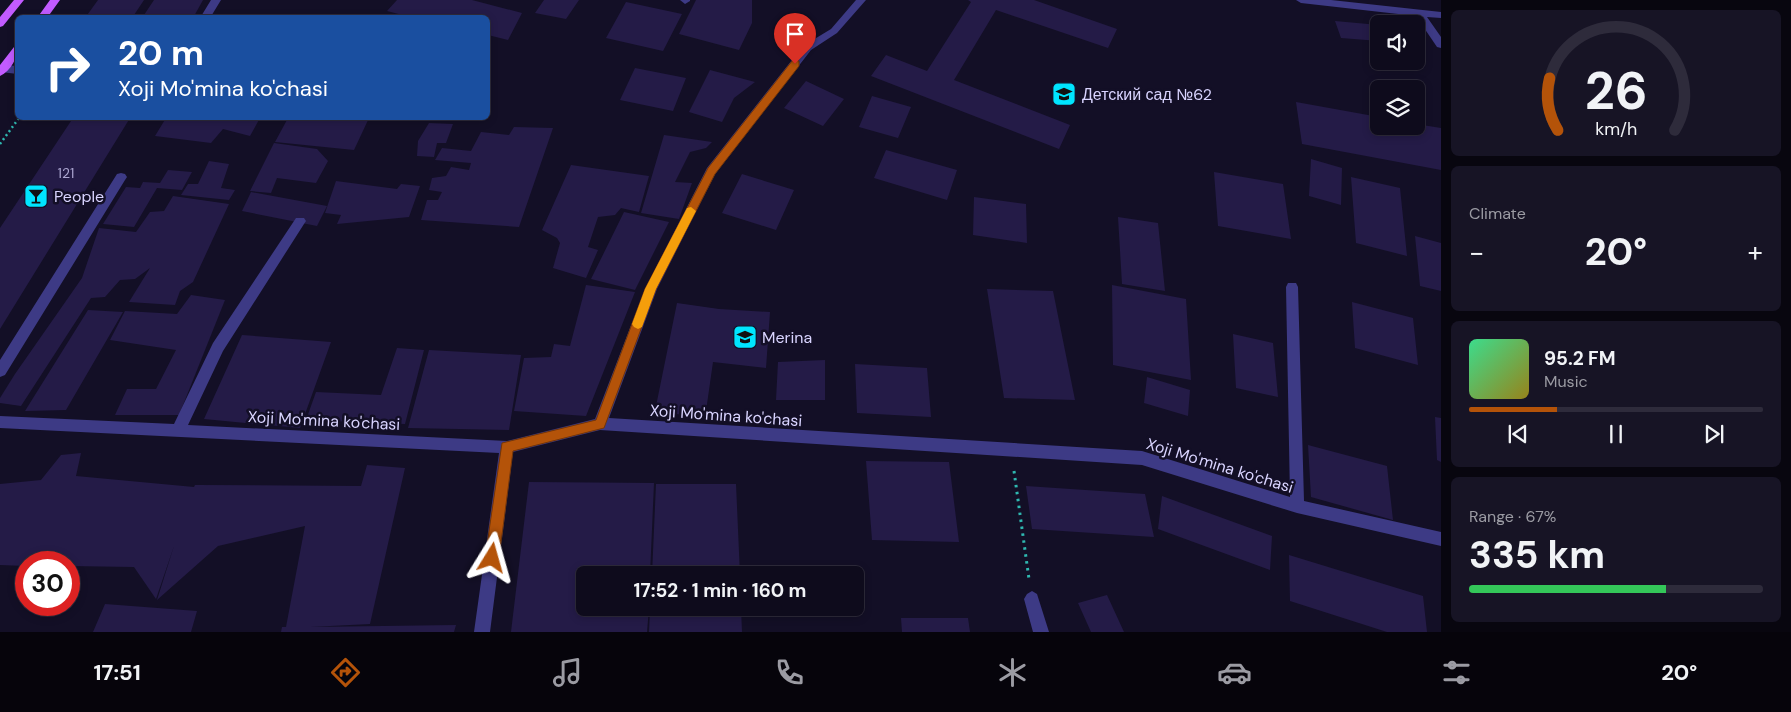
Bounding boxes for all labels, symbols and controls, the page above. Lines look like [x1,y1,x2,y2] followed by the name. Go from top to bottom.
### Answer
[774,13,816,64] pin
[1370,15,1425,135] map controls
[1370,15,1425,70] button: sound
[781,20,809,48] icon: arrive
[118,30,204,76] text: 20 m
[35,35,100,100] icon: right
[1585,57,1647,125] text: 26
[118,74,328,103] text: Xoji Mo'mina ko'chasi
[1370,80,1425,135] button: layers
[1051,81,1077,107] school or university icon: Детский сад №62
[1082,84,1212,105] place label: Детский сад №62
[1595,117,1637,141] text: km/h
[58,164,74,182] house number: 121
[23,183,49,209] bar icon: People
[54,186,104,207] place label: People
[1469,203,1526,224] text: Climate
[1585,227,1647,277] text: 20°
[1469,234,1484,271] text: −
[1748,234,1763,271] text: +
[732,324,758,350] school or university icon: Merina
[762,327,812,348] place label: Merina
[1544,346,1616,371] text: 95.2 FM
[1544,371,1588,392] text: Music
[649,400,803,431] street label: Xoji Mo'mina ko'chasi
[247,406,401,435] street label: Xoji Mo'mina ko'chasi
[1504,420,1532,448] icon: previous
[1602,420,1630,448] icon: pause
[1700,420,1728,448] icon: next
[1144,433,1296,498] street label: Xoji Mo'mina ko'chasi
[1469,506,1556,527] text: Range · 67%
[1469,530,1605,580] text: 335 km
[465,531,517,583] position arrow
[15,551,80,616] speed limit sign: 30
[634,578,806,603] text: 17:52 · 1 min · 160 m
[328,655,363,690] icon: directions
[550,655,585,690] icon: music
[772,655,807,690] icon: phone
[995,655,1030,690] icon: climate
[1217,655,1252,690] icon: car
[1439,655,1474,690] icon: filters
[94,658,141,687] text: 17:51
[1661,658,1697,687] text: 20°

